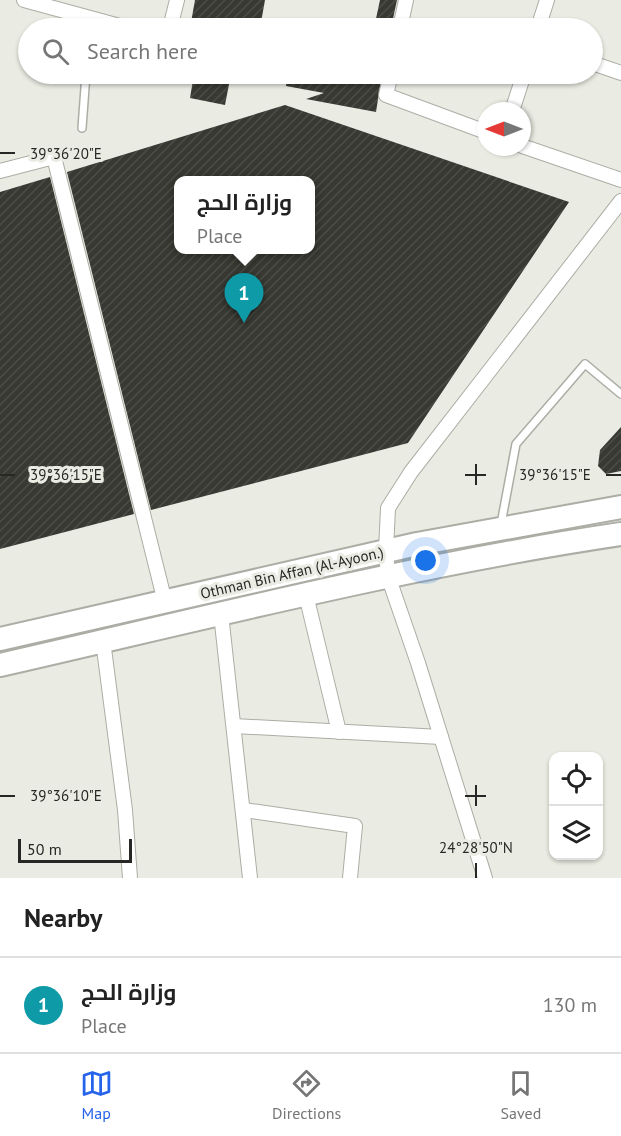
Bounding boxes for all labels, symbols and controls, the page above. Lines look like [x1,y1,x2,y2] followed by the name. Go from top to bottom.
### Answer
[18,18,603,84] search box
[39,35,72,68] icon: search
[87,37,198,65] text: Search here
[477,102,531,156] north arrow
[30,144,102,163] text: 39°36'20"E
[174,176,315,254] popup
[197,188,292,216] text: وزارة الحج
[197,223,243,249] text: Place
[224,274,264,323] pin: 1
[30,465,102,484] text: 39°36'15"E
[519,465,591,484] text: 39°36'15"E
[198,542,385,603] street label: Othman Bin Affan (Al-Ayoon.)
[411,546,440,575] your location
[549,752,603,860] map controls
[549,752,603,806] button: locate
[30,786,102,805] text: 39°36'10"E
[549,806,603,860] button: layers
[18,836,132,864] scale bar
[439,838,513,857] text: 24°28'50"N
[27,839,62,859] text: 50 m
[24,901,102,934] text: Nearby
[81,978,176,1006] text: وزارة الحج
[38,992,49,1018] text: 1
[543,992,597,1018] text: 130 m
[81,1013,127,1039] text: Place
[80,1067,113,1123] tab: Map
[272,1067,341,1123] tab: Directions
[501,1067,541,1123] tab: Saved

